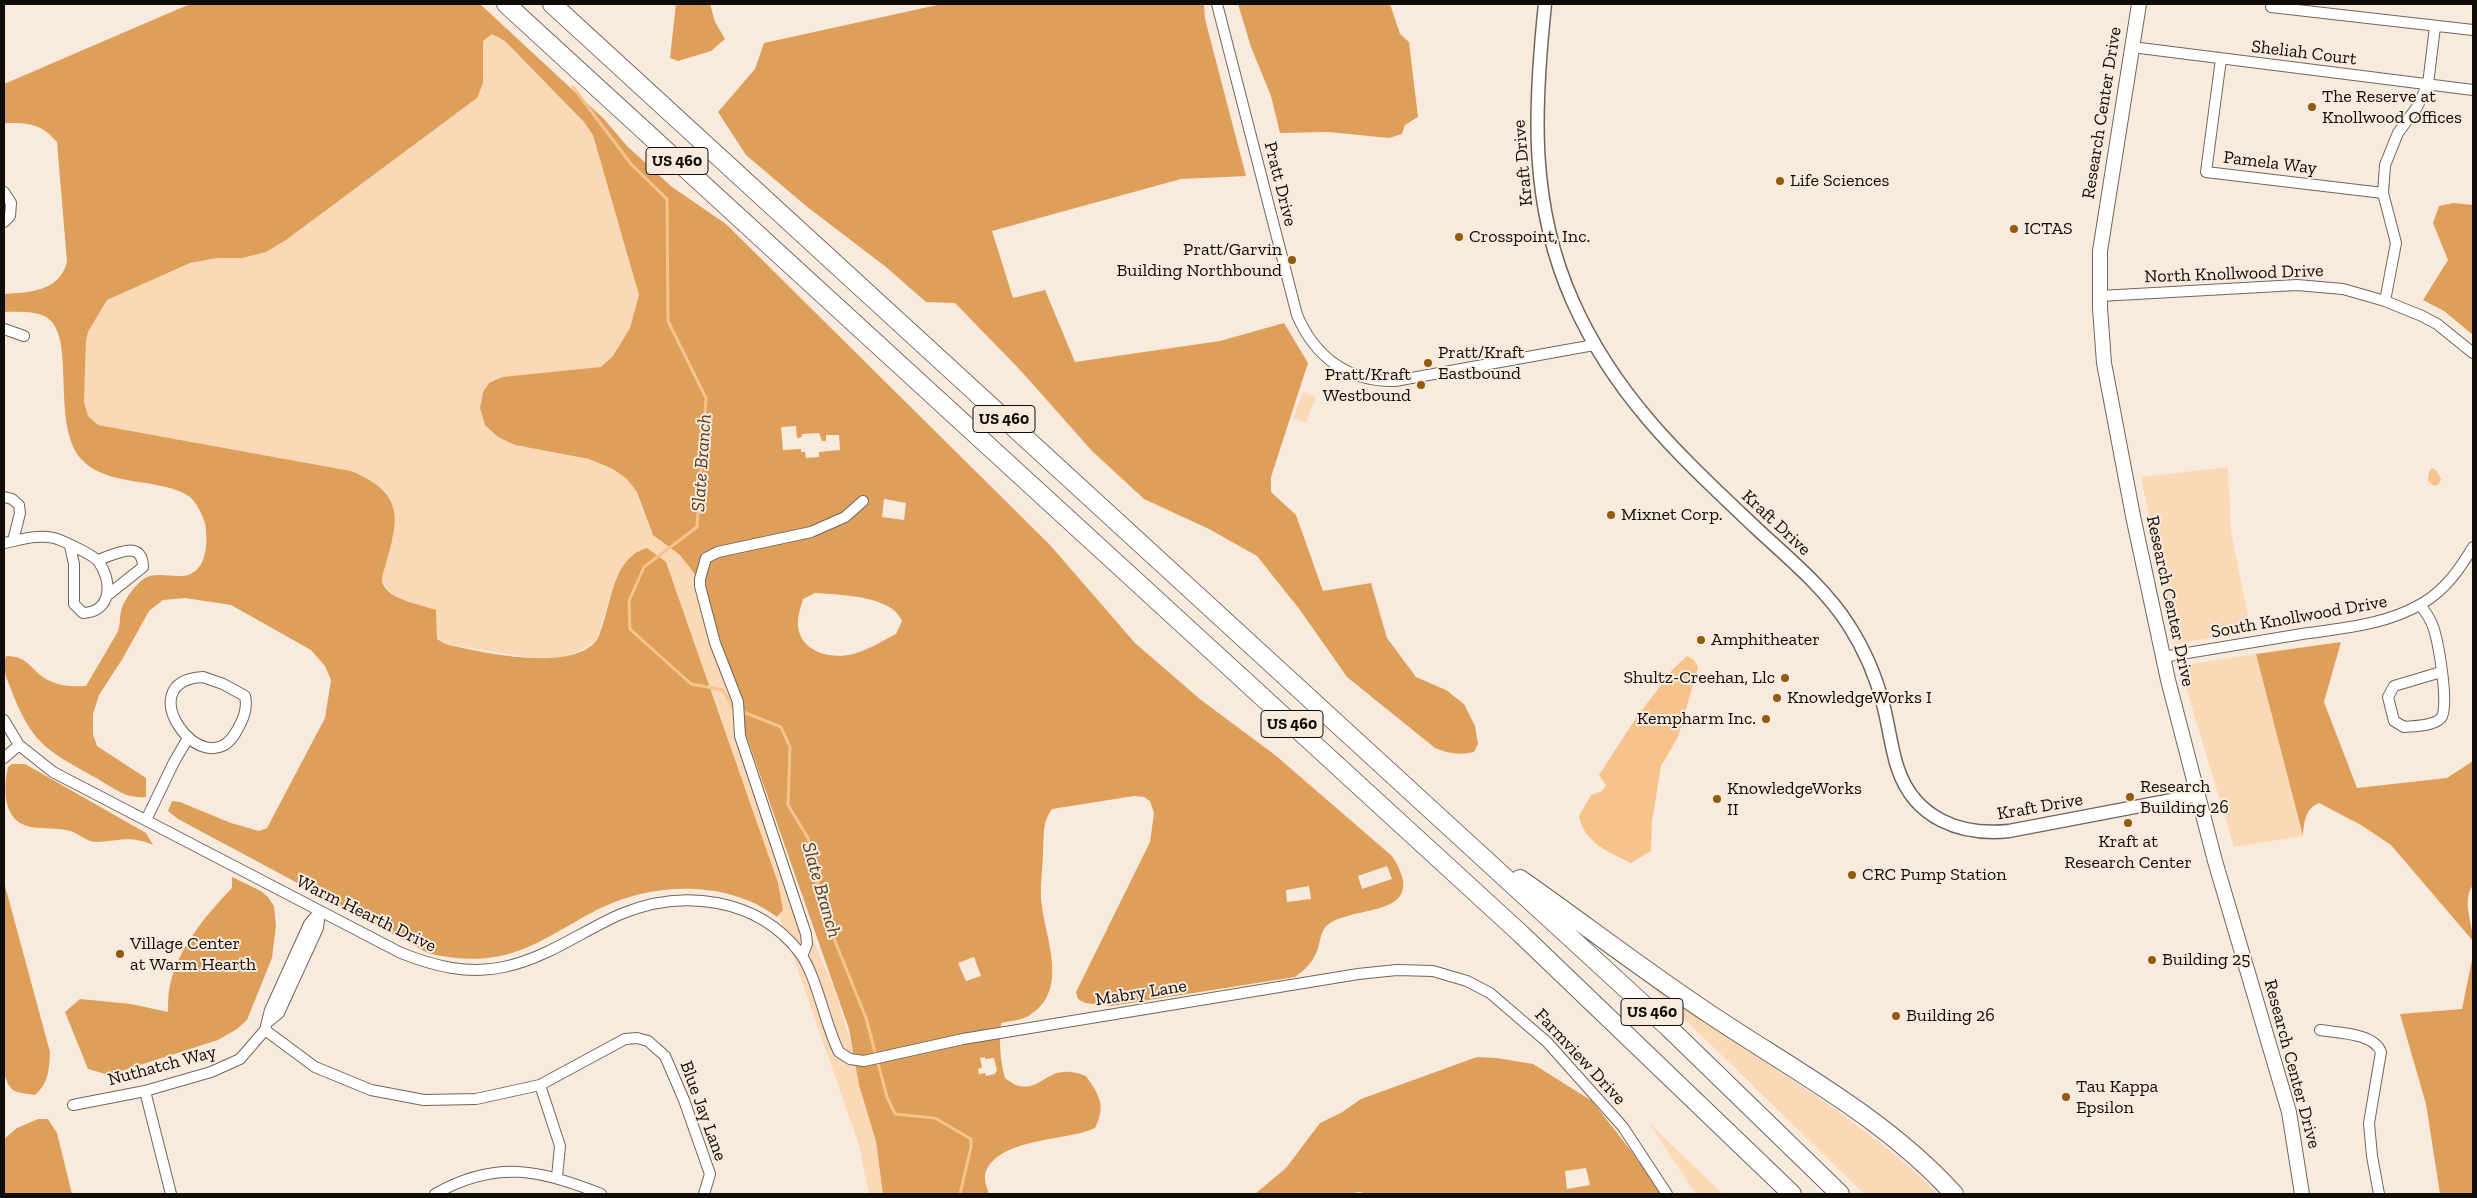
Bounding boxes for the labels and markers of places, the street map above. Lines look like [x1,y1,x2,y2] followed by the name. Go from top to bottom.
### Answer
[2322,86,2462,128] place label: The Reserve at Knollwood Offices
[2306,101,2318,113] marker: The Reserve at Knollwood Offices
[1790,170,1889,192] place label: Life Sciences
[1774,175,1786,187] marker: Life Sciences
[2024,218,2073,240] place label: ICTAS
[2008,223,2020,235] marker: ICTAS
[1469,226,1590,248] place label: Crosspoint, Inc.
[1453,231,1465,243] marker: Crosspoint, Inc.
[1116,239,1282,282] place label: Pratt/Garvin Building Northbound
[1286,254,1298,266] marker: Pratt/Garvin Building Northbound
[1438,342,1524,384] place label: Pratt/Kraft Eastbound
[1422,357,1434,369] marker: Pratt/Kraft Eastbound
[1323,364,1411,406] place label: Pratt/Kraft Westbound
[1415,379,1427,391] marker: Pratt/Kraft Westbound
[1621,504,1723,526] place label: Mixnet Corp.
[1605,509,1617,521] marker: Mixnet Corp.
[1711,629,1820,651] place label: Amphitheater
[1695,634,1707,646] marker: Amphitheater
[1623,667,1775,689] place label: Shultz-Creehan, Llc
[1779,672,1791,684] marker: Shultz-Creehan, Llc
[1787,687,1932,709] place label: KnowledgeWorks I
[1771,692,1783,704] marker: KnowledgeWorks I
[1637,708,1756,730] place label: Kempharm Inc.
[1760,713,1772,725] marker: Kempharm Inc.
[2140,776,2229,819] place label: Research Building 26
[1727,778,1862,821] place label: KnowledgeWorks II
[2124,791,2136,803] marker: Research Building 26
[1711,793,1723,805] marker: KnowledgeWorks II
[2122,817,2134,829] marker: Kraft at Research Center
[2064,831,2192,874] place label: Kraft at Research Center
[1862,864,2007,886] place label: CRC Pump Station
[1846,869,1858,881] marker: CRC Pump Station
[130,933,256,976] place label: Village Center at Warm Hearth
[114,948,126,960] marker: Village Center at Warm Hearth
[2162,949,2250,971] place label: Building 25
[2146,954,2158,966] marker: Building 25
[1906,1005,1995,1027] place label: Building 26
[1890,1010,1902,1022] marker: Building 26
[2076,1076,2158,1118] place label: Tau Kappa Epsilon
[2060,1091,2072,1103] marker: Tau Kappa Epsilon

